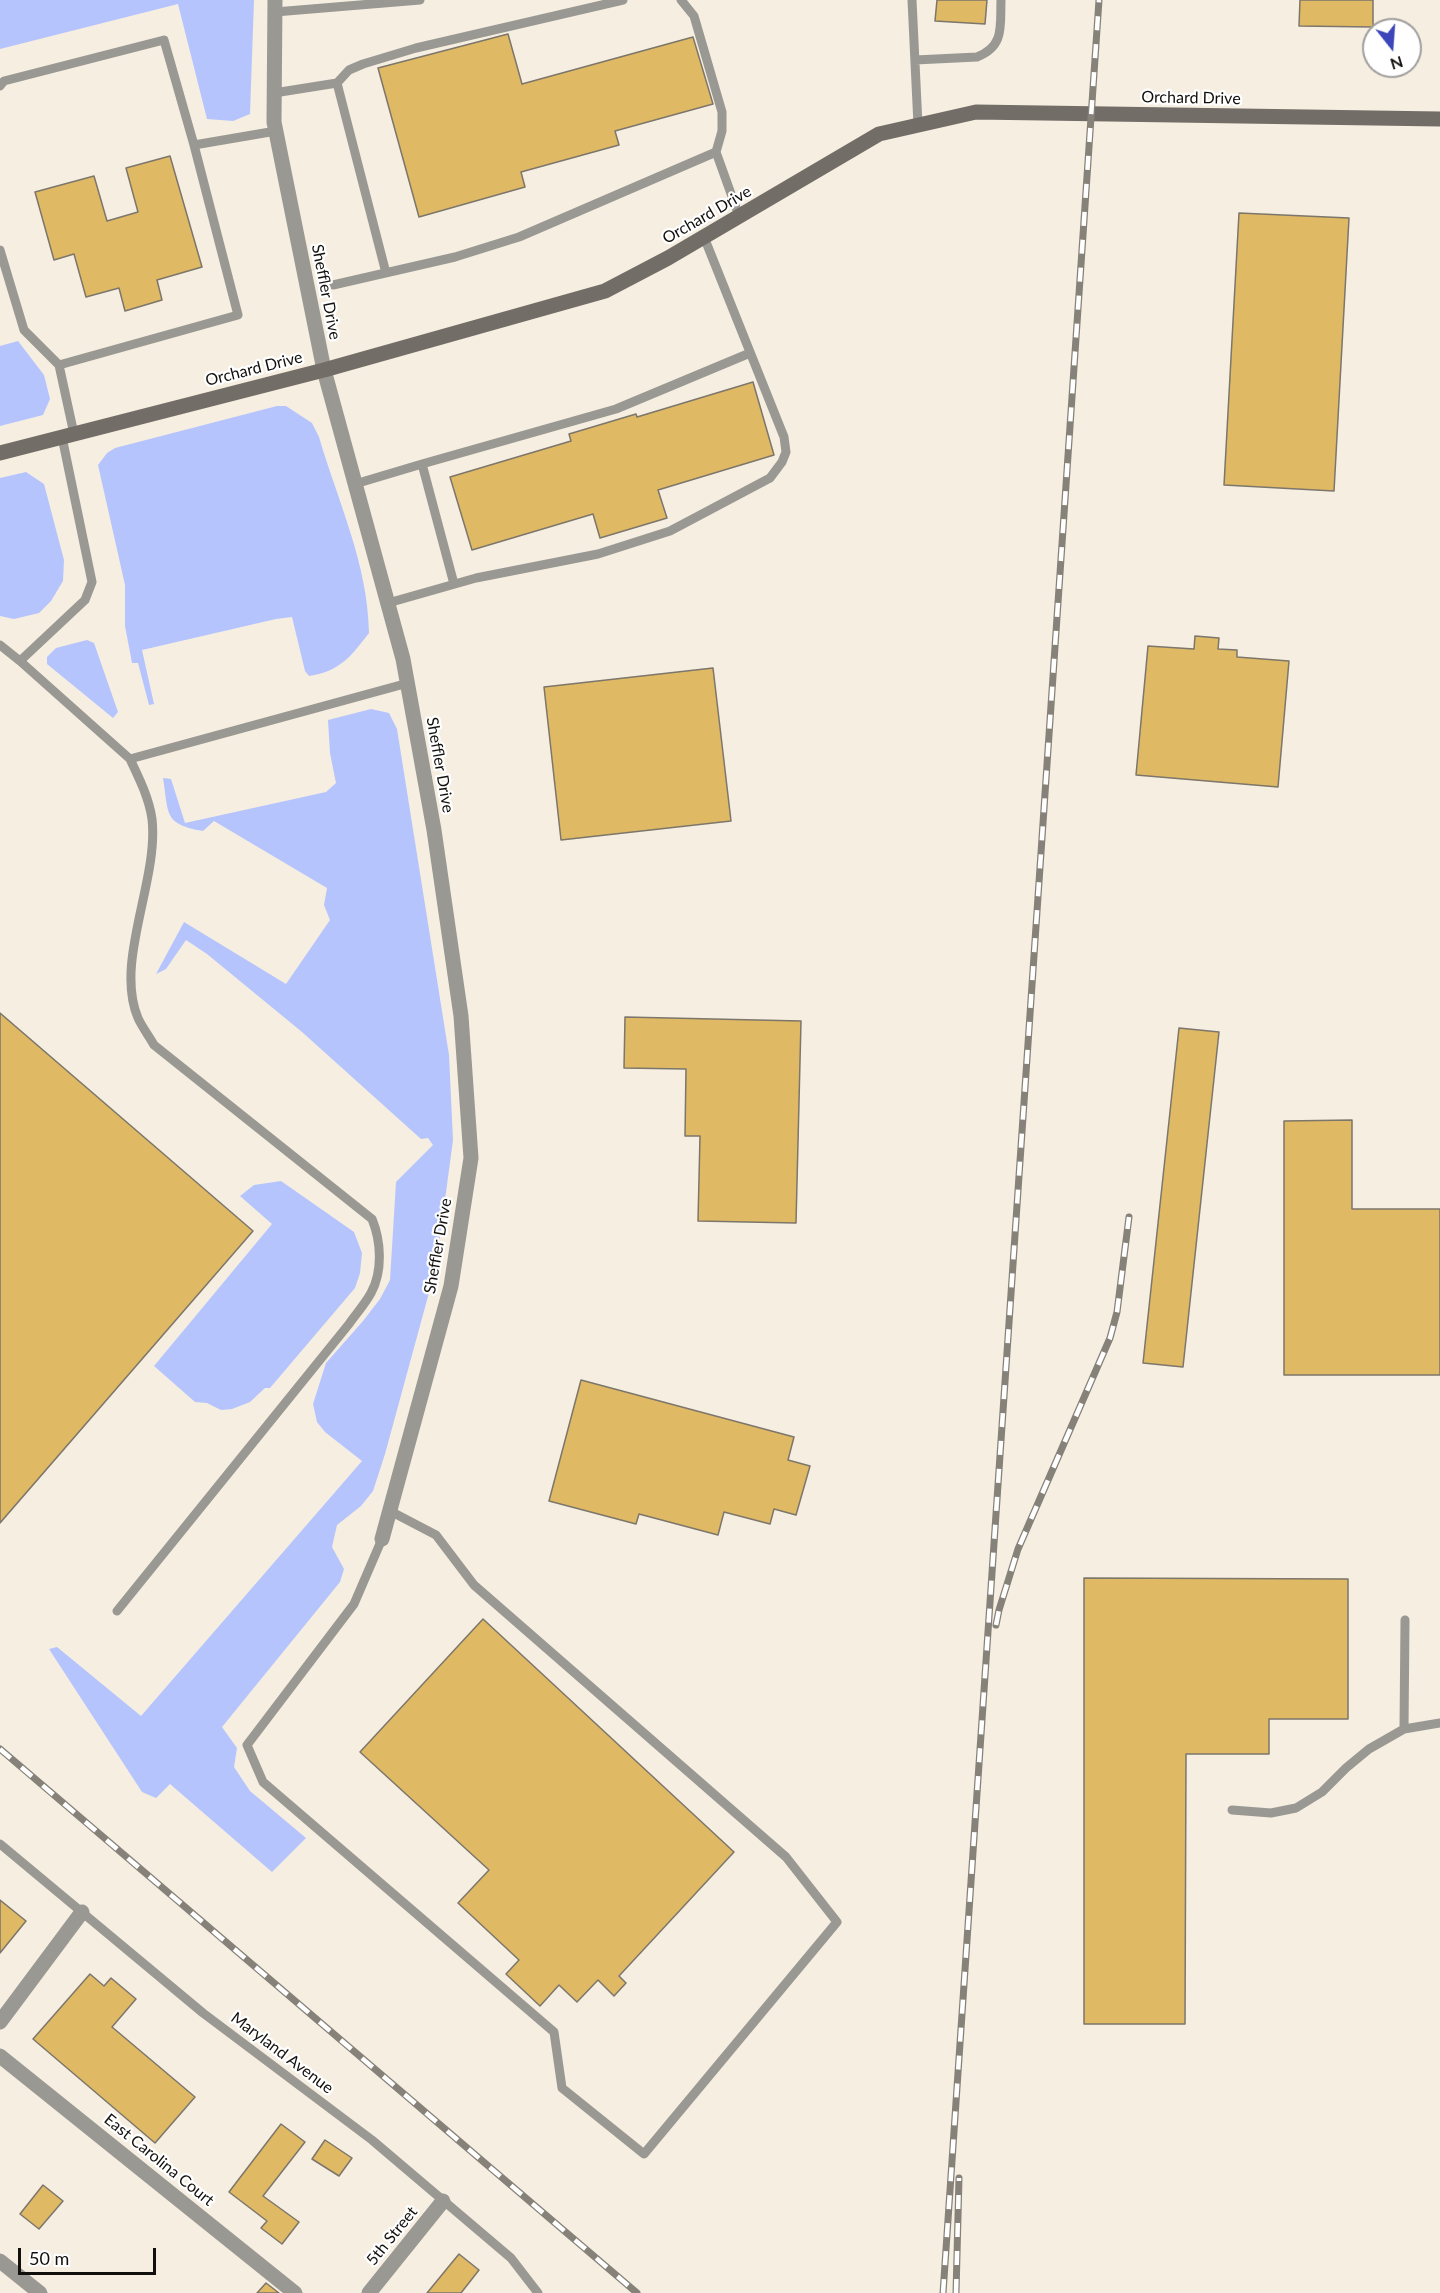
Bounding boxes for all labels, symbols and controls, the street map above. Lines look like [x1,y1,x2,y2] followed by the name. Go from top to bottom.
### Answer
[1362,18,1422,78] north arrow
[1388,53,1406,75] text: N
[1141,88,1241,108] street label: Orchard Drive
[659,182,755,248] street label: Orchard Drive
[307,243,345,341] street label: Sheffler Drive
[203,348,305,390] street label: Orchard Drive
[422,716,458,814] street label: Sheffler Drive
[420,1197,456,1295] street label: Sheffler Drive
[227,2008,337,2098] street label: Maryland Avenue
[100,2110,218,2210] street label: East Carolina Court
[362,2203,422,2269] street label: 5th Street
[21,2236,159,2274] scale bar
[29,2247,69,2269] text: 50 m

